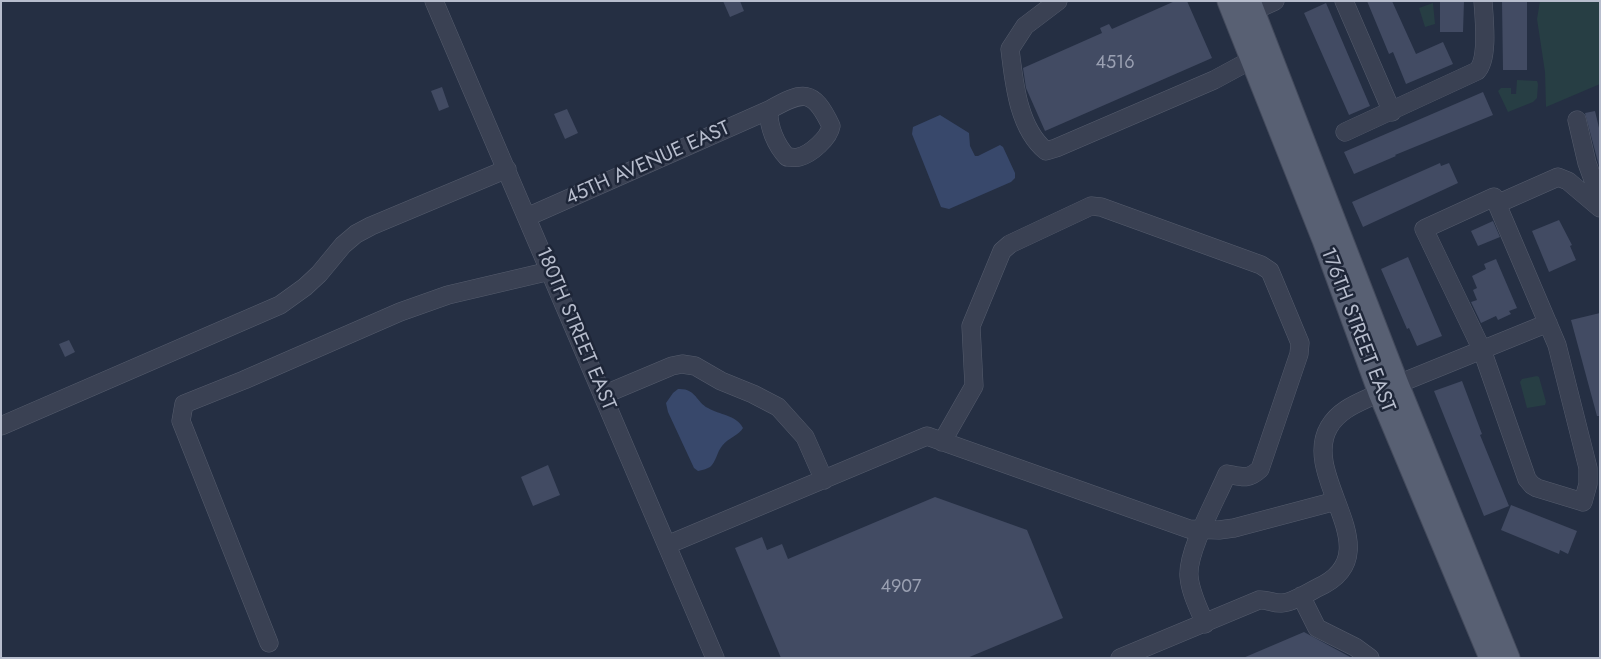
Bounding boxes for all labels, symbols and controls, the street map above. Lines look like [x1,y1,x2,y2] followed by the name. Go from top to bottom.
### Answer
[1095,53,1135,75] house number: 4516
[562,117,734,211] street label: 45TH AVENUE EAST
[530,244,620,414] street label: 180TH STREET EAST
[1315,245,1399,415] street label: 176TH STREET EAST
[880,577,922,599] house number: 4907

